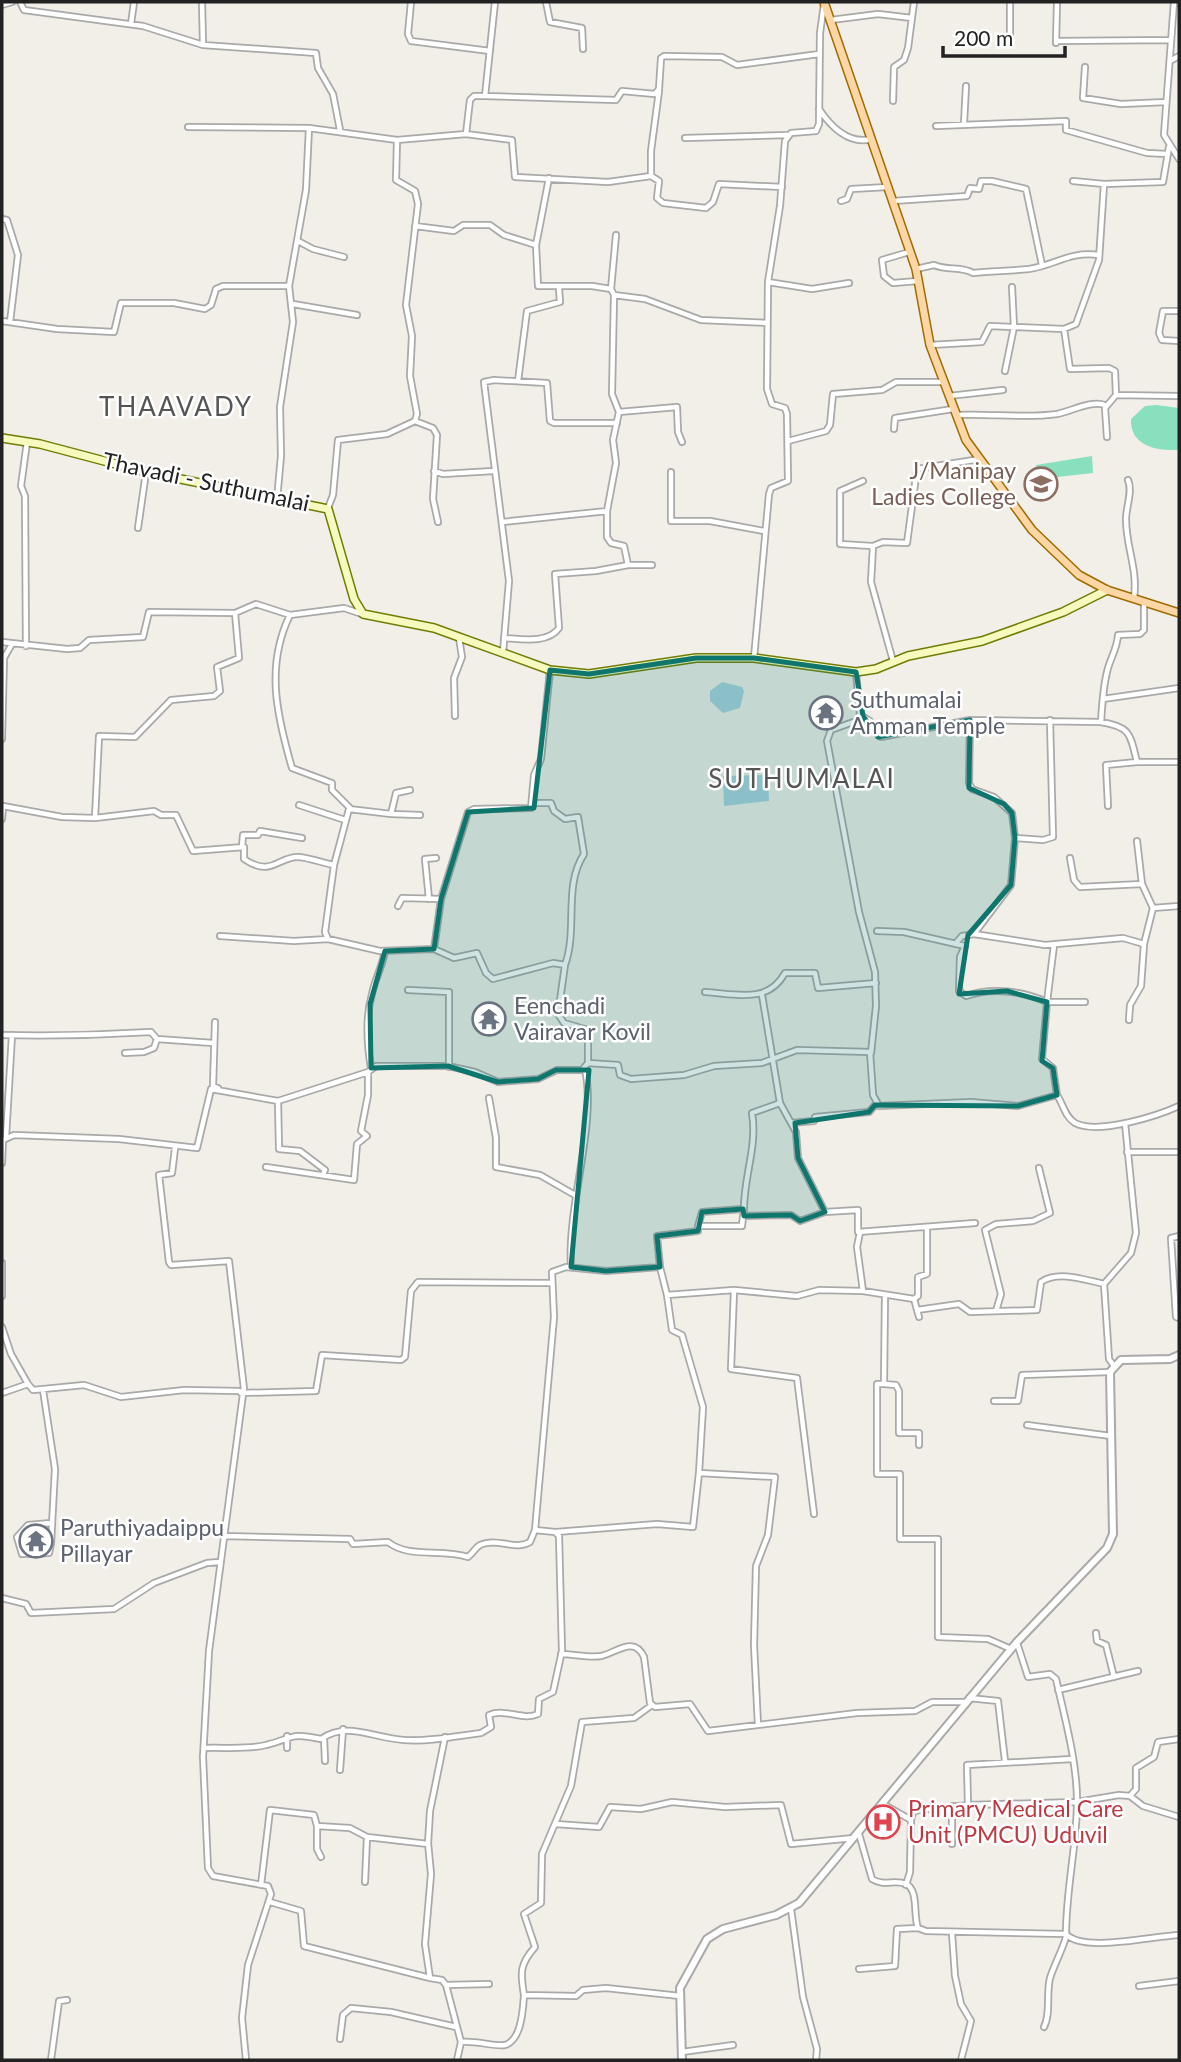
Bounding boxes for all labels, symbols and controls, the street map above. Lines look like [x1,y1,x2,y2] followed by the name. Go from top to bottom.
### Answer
[943,14,1066,58] scale bar
[954,25,1013,50] text: 200 m
[99,390,253,422] district label: THAAVADY
[100,445,312,517] street label: Thavadi - Suthumalai
[871,456,1016,510] place label: J/Manipay Ladies College
[1022,465,1060,503] school or university icon: J/Manipay Ladies College
[850,685,1005,739] place label: Suthumalai Amman Temple
[807,694,845,732] temple icon: Suthumalai Amman Temple
[708,762,896,794] district label: SUTHUMALAI
[514,991,651,1045] place label: Eenchadi Vairavar Kovil
[470,1000,508,1038] temple icon: Eenchadi Vairavar Kovil
[60,1513,224,1567] place label: Paruthiyadaippu Pillayar
[17,1522,55,1560] temple icon: Paruthiyadaippu Pillayar
[908,1794,1124,1848] place label: Primary Medical Care Unit (PMCU) Uduvil
[864,1803,902,1841] hospital icon: Primary Medical Care Unit (PMCU) Uduvil

